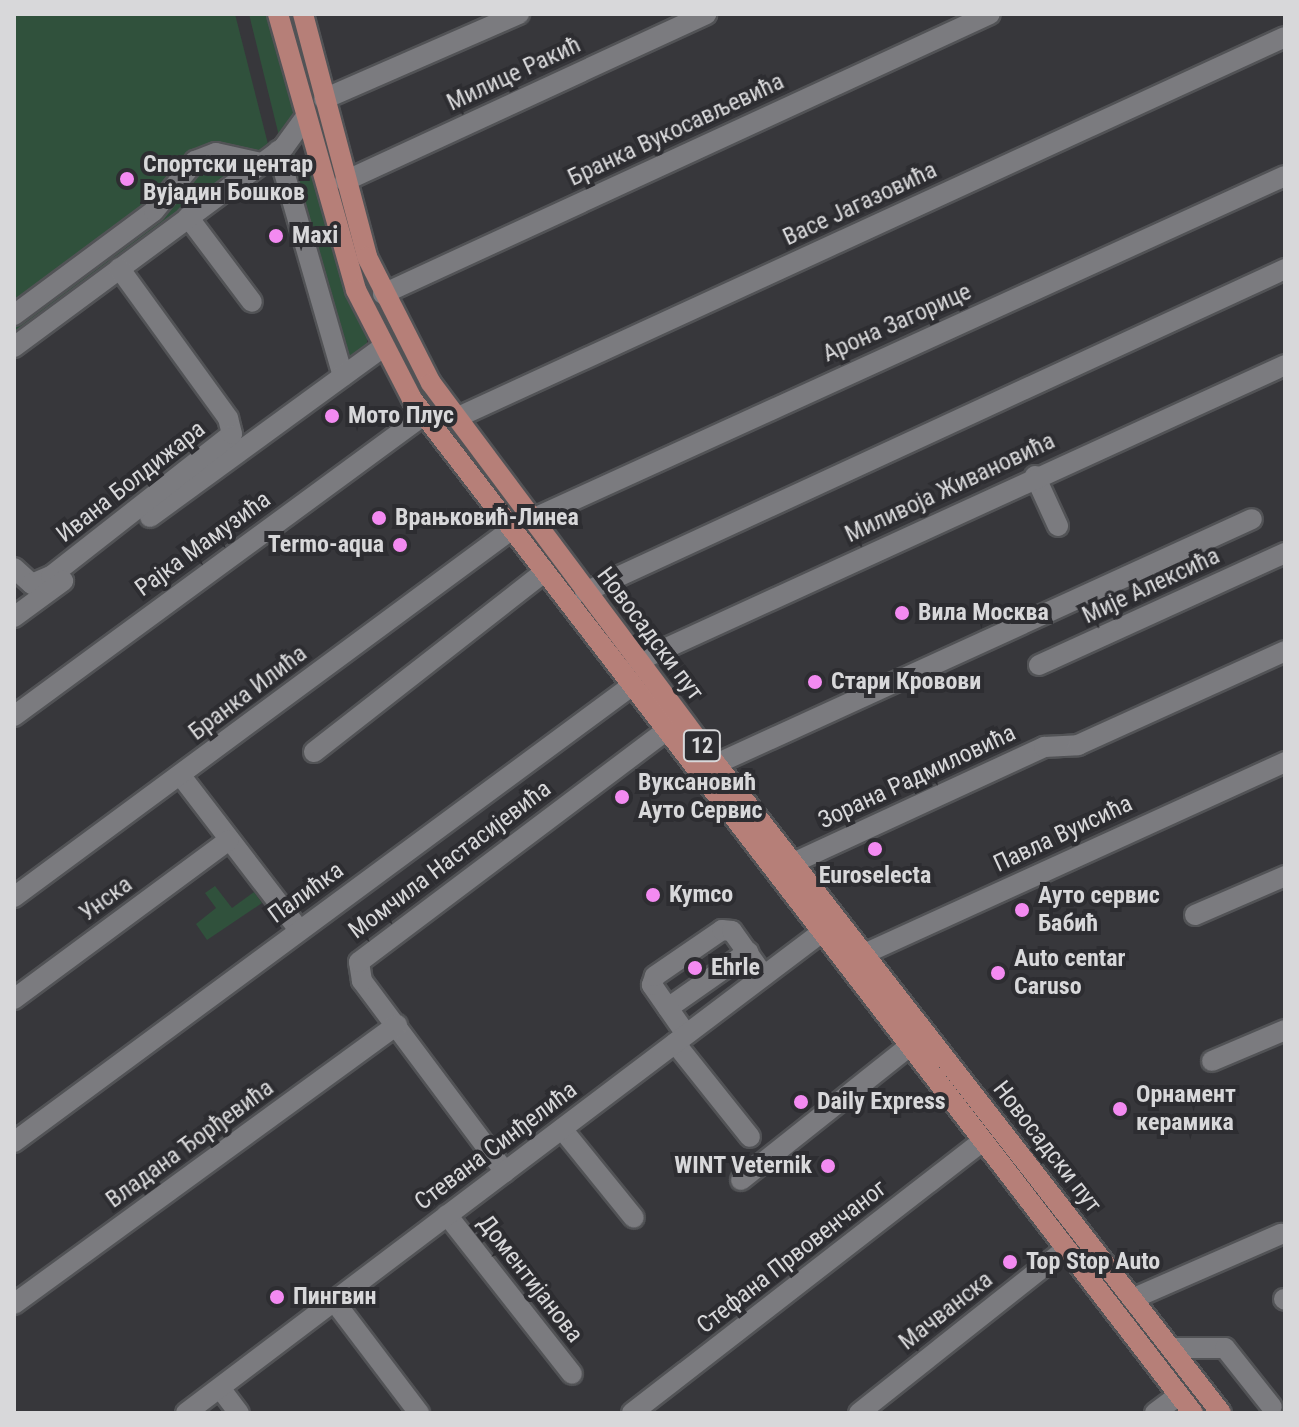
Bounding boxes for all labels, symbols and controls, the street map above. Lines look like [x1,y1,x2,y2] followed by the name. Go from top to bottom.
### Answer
[442,30,586,118] street label: Милице Ракић
[563,67,789,193] street label: Бранка Вукосављевића
[143,151,313,207] place label: Спортски центар Вујадин Бошков
[778,156,942,252] street label: Васе Јагазовића
[118,170,136,188] marker: Спортски центар Вујадин Бошков
[292,222,338,250] place label: Maxi
[267,227,285,245] marker: Maxi
[818,277,976,369] street label: Арона Загорице
[348,402,454,430] place label: Мото Плус
[323,407,341,425] marker: Мото Плус
[51,415,211,549] street label: Ивана Болдижара
[841,427,1059,549] street label: Миливоја Живановића
[130,485,276,603] street label: Рајка Мамузића
[395,504,579,532] place label: Врањковић-Линеа
[370,509,388,527] marker: Врањковић-Линеа
[268,531,384,559] place label: Termo-aqua
[391,536,409,554] marker: Termo-aqua
[1078,542,1224,630] street label: Мије Алексића
[591,562,709,706] street label: Новосадски пут
[918,599,1049,627] place label: Вила Москва
[893,604,911,622] marker: Вила Москва
[183,639,313,747] street label: Бранка Илића
[831,668,981,696] place label: Стари Кровови
[806,673,824,691] marker: Стари Кровови
[814,719,1020,835] street label: Зорана Радмиловића
[682,728,722,764] road number: 12
[638,769,762,825] place label: Вуксановић Ауто Сервис
[343,775,557,945] street label: Момчила Настасијевића
[613,788,631,806] marker: Вуксановић Ауто Сервис
[989,789,1137,879] street label: Павла Вуисића
[866,840,884,858] marker: Euroselecta
[263,856,349,930] street label: Палићка
[819,862,931,890] place label: Euroselecta
[74,870,138,928] street label: Унска
[669,881,733,909] place label: Kymco
[1038,882,1160,938] place label: Ауто сервис Бабић
[644,886,662,904] marker: Kymco
[1013,901,1031,919] marker: Ауто сервис Бабић
[1014,945,1125,1001] place label: Auto centar Caruso
[711,954,760,982] place label: Ehrle
[686,959,704,977] marker: Ehrle
[989,964,1007,982] marker: Auto centar Caruso
[100,1073,280,1215] street label: Владана Ђорђевића
[987,1075,1107,1219] street label: Новосадски пут
[409,1076,583,1216] street label: Стевана Синђелића
[1136,1081,1236,1137] place label: Орнамент керамика
[817,1088,946,1116] place label: Daily Express
[792,1093,810,1111] marker: Daily Express
[1111,1100,1129,1118] marker: Орнамент керамика
[674,1152,812,1180] place label: WINT Veternik
[819,1157,837,1175] marker: WINT Veternik
[692,1174,892,1340] street label: Стефана Првовенчаног
[471,1209,589,1349] street label: Доментијанова
[1026,1248,1160,1276] place label: Top Stop Auto
[1001,1253,1019,1271] marker: Top Stop Auto
[893,1265,999,1357] street label: Мачванска
[293,1283,377,1311] place label: Пингвин
[268,1288,286,1306] marker: Пингвин

